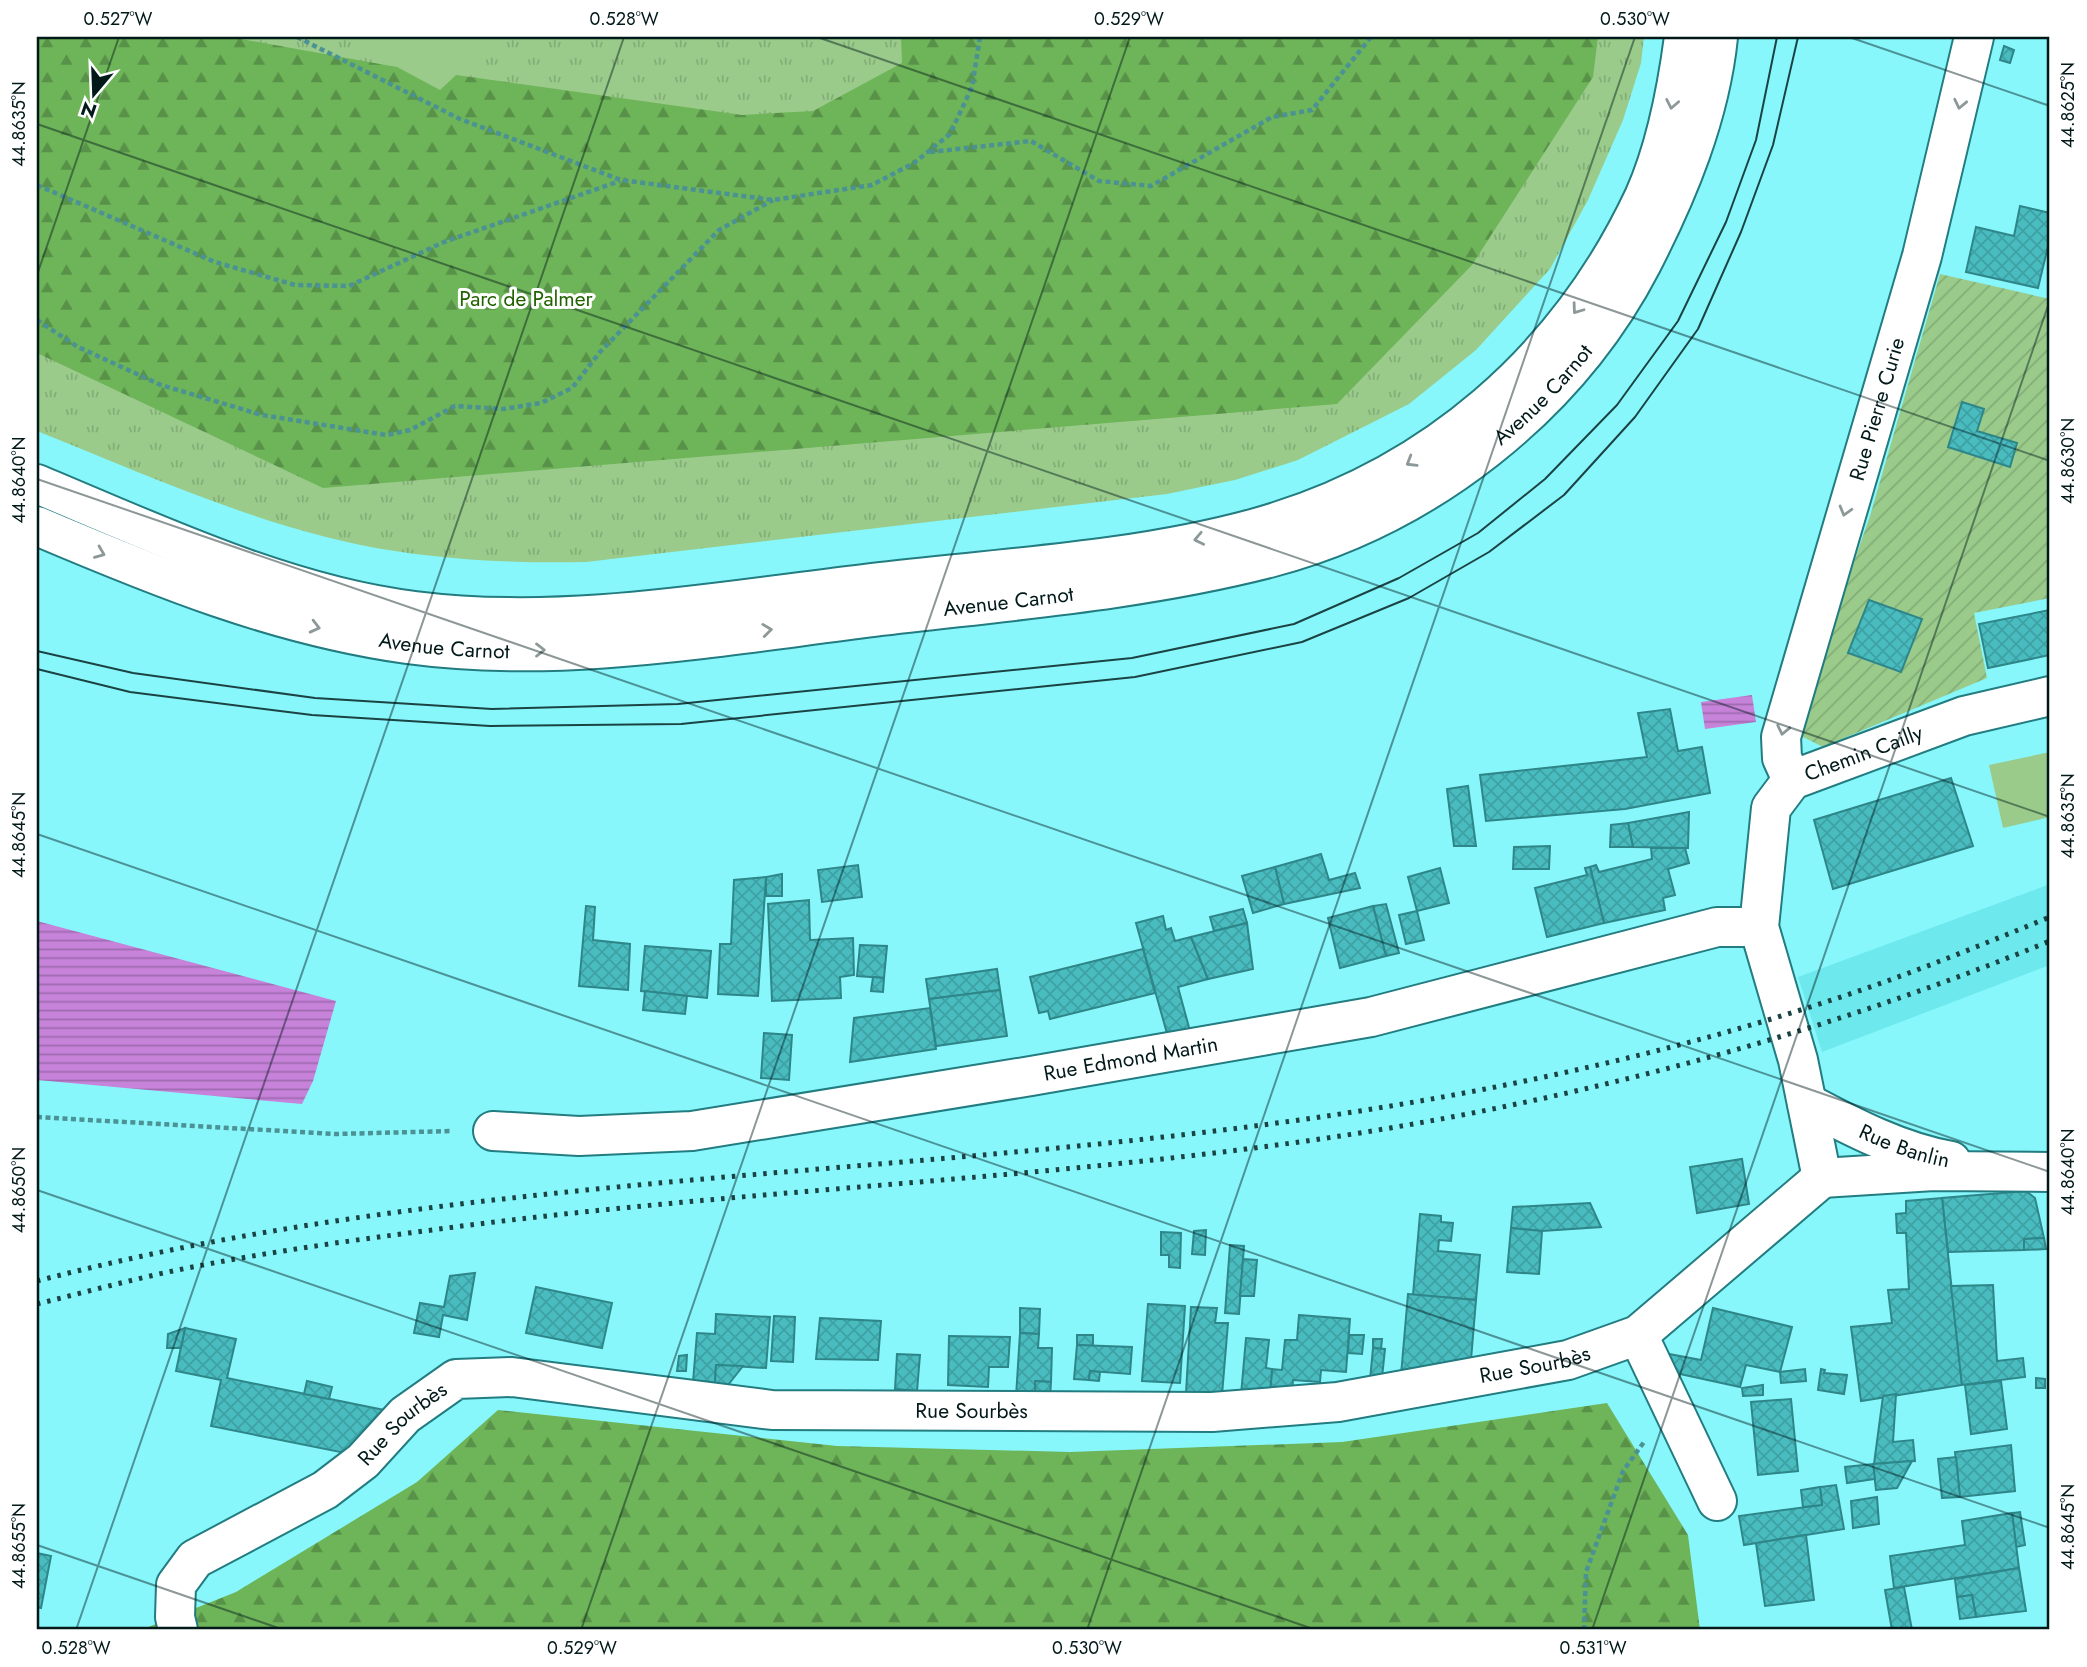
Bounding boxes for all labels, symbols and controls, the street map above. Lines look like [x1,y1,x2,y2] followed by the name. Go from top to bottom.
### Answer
[84,6,153,32] text: 0.527°W
[589,6,659,32] text: 0.528°W
[1094,6,1164,32] text: 0.529°W
[1600,6,1670,32] text: 0.530°W
[60,60,130,130] north arrow
[2055,62,2081,148] text: 44.8625°N
[6,81,32,167] text: 44.8635°N
[77,94,100,125] text: N
[1953,97,1968,109] one-way arrow
[1665,98,1680,110] one-way arrow
[459,284,594,314] park label: Parc de Palmer
[1573,301,1585,313] one-way arrow
[1842,334,1912,484] street label: Rue Pierre Curie
[1487,338,1600,452] street label: Avenue Carnot
[2055,418,2081,504] text: 44.8630°N
[6,437,32,523] text: 44.8640°N
[1406,454,1419,467] one-way arrow
[1839,505,1854,517] one-way arrow
[1193,531,1205,546] one-way arrow
[92,545,105,559] one-way arrow
[942,579,1075,624] street label: Avenue Carnot
[308,618,320,633] one-way arrow
[761,623,772,638] one-way arrow
[377,625,510,666] street label: Avenue Carnot
[535,642,546,658] one-way arrow
[1800,717,1928,789] street label: Chemin Cailly
[1777,724,1792,736] one-way arrow
[2055,773,2081,859] text: 44.8635°N
[6,792,32,878] text: 44.8645°N
[1041,1029,1220,1089] street label: Rue Edmond Martin
[1854,1117,1952,1175] street label: Rue Banlin
[2055,1129,2081,1215] text: 44.8640°N
[6,1147,32,1233] text: 44.8650°N
[1477,1338,1594,1391] street label: Rue Sourbès
[351,1375,453,1472] street label: Rue Sourbès
[915,1396,1028,1426] street label: Rue Sourbès
[2055,1484,2081,1570] text: 44.8645°N
[6,1503,32,1589] text: 44.8655°N
[41,1635,111,1661] text: 0.528°W
[547,1635,617,1661] text: 0.529°W
[1052,1635,1122,1661] text: 0.530°W
[1559,1635,1627,1661] text: 0.531°W

